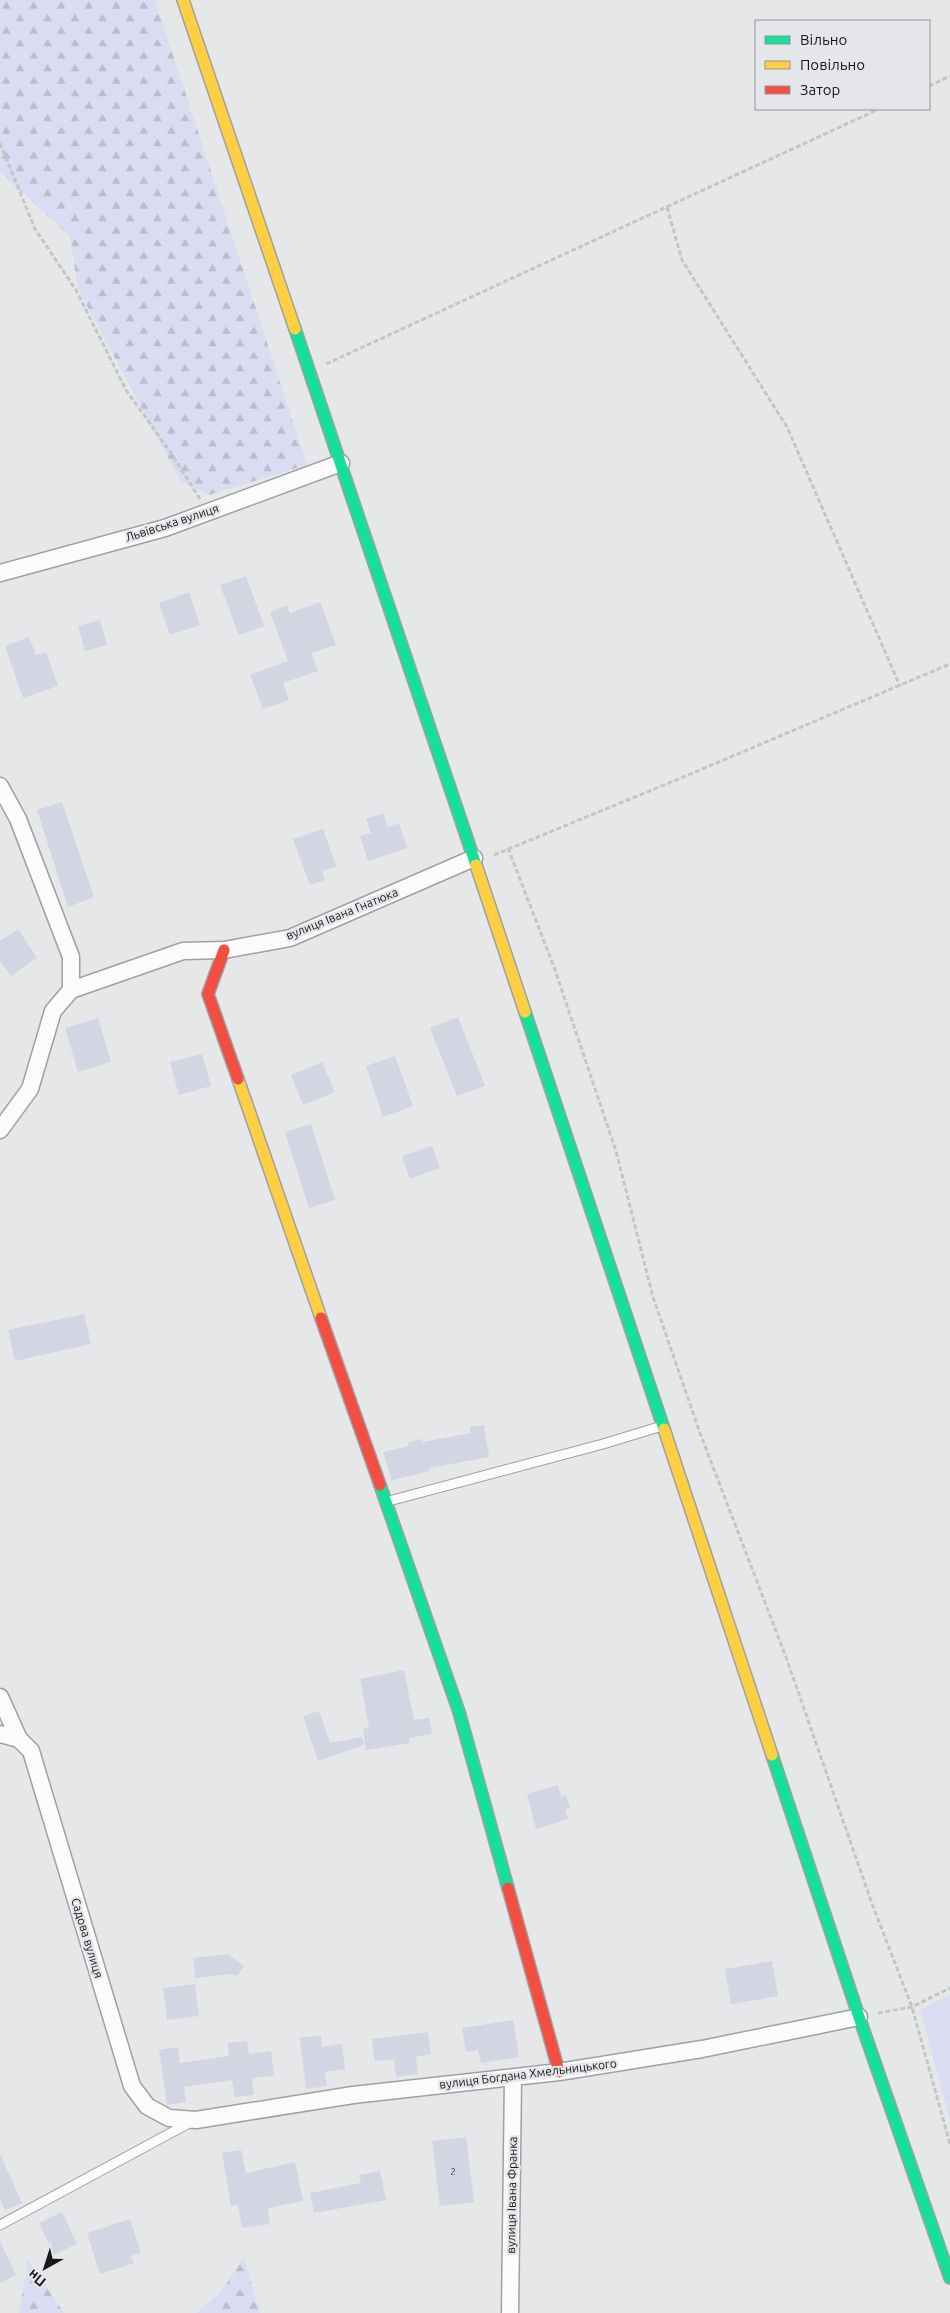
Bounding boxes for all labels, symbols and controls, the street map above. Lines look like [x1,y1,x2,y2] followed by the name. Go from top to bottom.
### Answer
[755,20,930,110] legend
[800,31,847,48] text: Вільно
[800,56,865,73] text: Повільно
[800,81,840,98] text: Затор
[124,501,220,544] street label: Львівська вулиця
[284,885,400,942] street label: вулиця Івана Гнатюка
[69,1896,106,1979] street label: Садова вулиця
[439,2056,617,2091] street label: вулиця Богдана Хмельницького
[504,2136,519,2254] street label: вулиця Івана Франка
[450,2166,456,2177] house number: 2
[20,2243,70,2293] north arrow
[25,2266,49,2290] text: Пн

